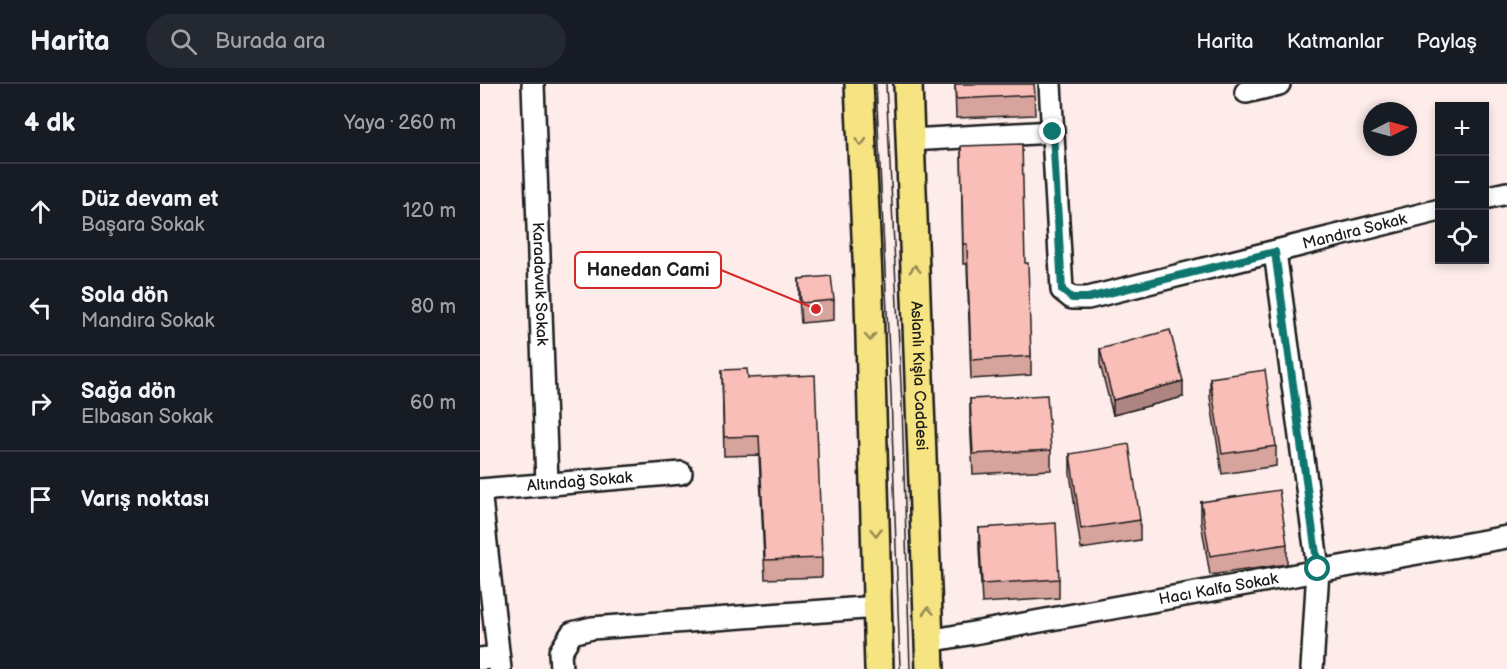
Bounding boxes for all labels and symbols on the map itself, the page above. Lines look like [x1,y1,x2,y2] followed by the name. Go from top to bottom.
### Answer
[1363,102,1417,156] north arrow
[1039,118,1065,144] route end
[855,138,868,147] one-way arrow
[1301,209,1409,253] street label: Mandıra Sokak
[528,222,552,346] street label: Karadavuk Sokak
[575,252,721,288] callout: Hanedan Cami
[587,260,709,281] text: Hanedan Cami
[908,264,921,273] one-way arrow
[907,301,931,451] street label: Aslanlı Kışla Caddesi
[864,333,876,342] one-way arrow
[526,468,633,495] street label: Altındağ Sokak
[869,528,882,537] one-way arrow
[1304,555,1330,581] route start
[1157,569,1280,609] street label: Hacı Kalfa Sokak
[922,606,934,615] one-way arrow

